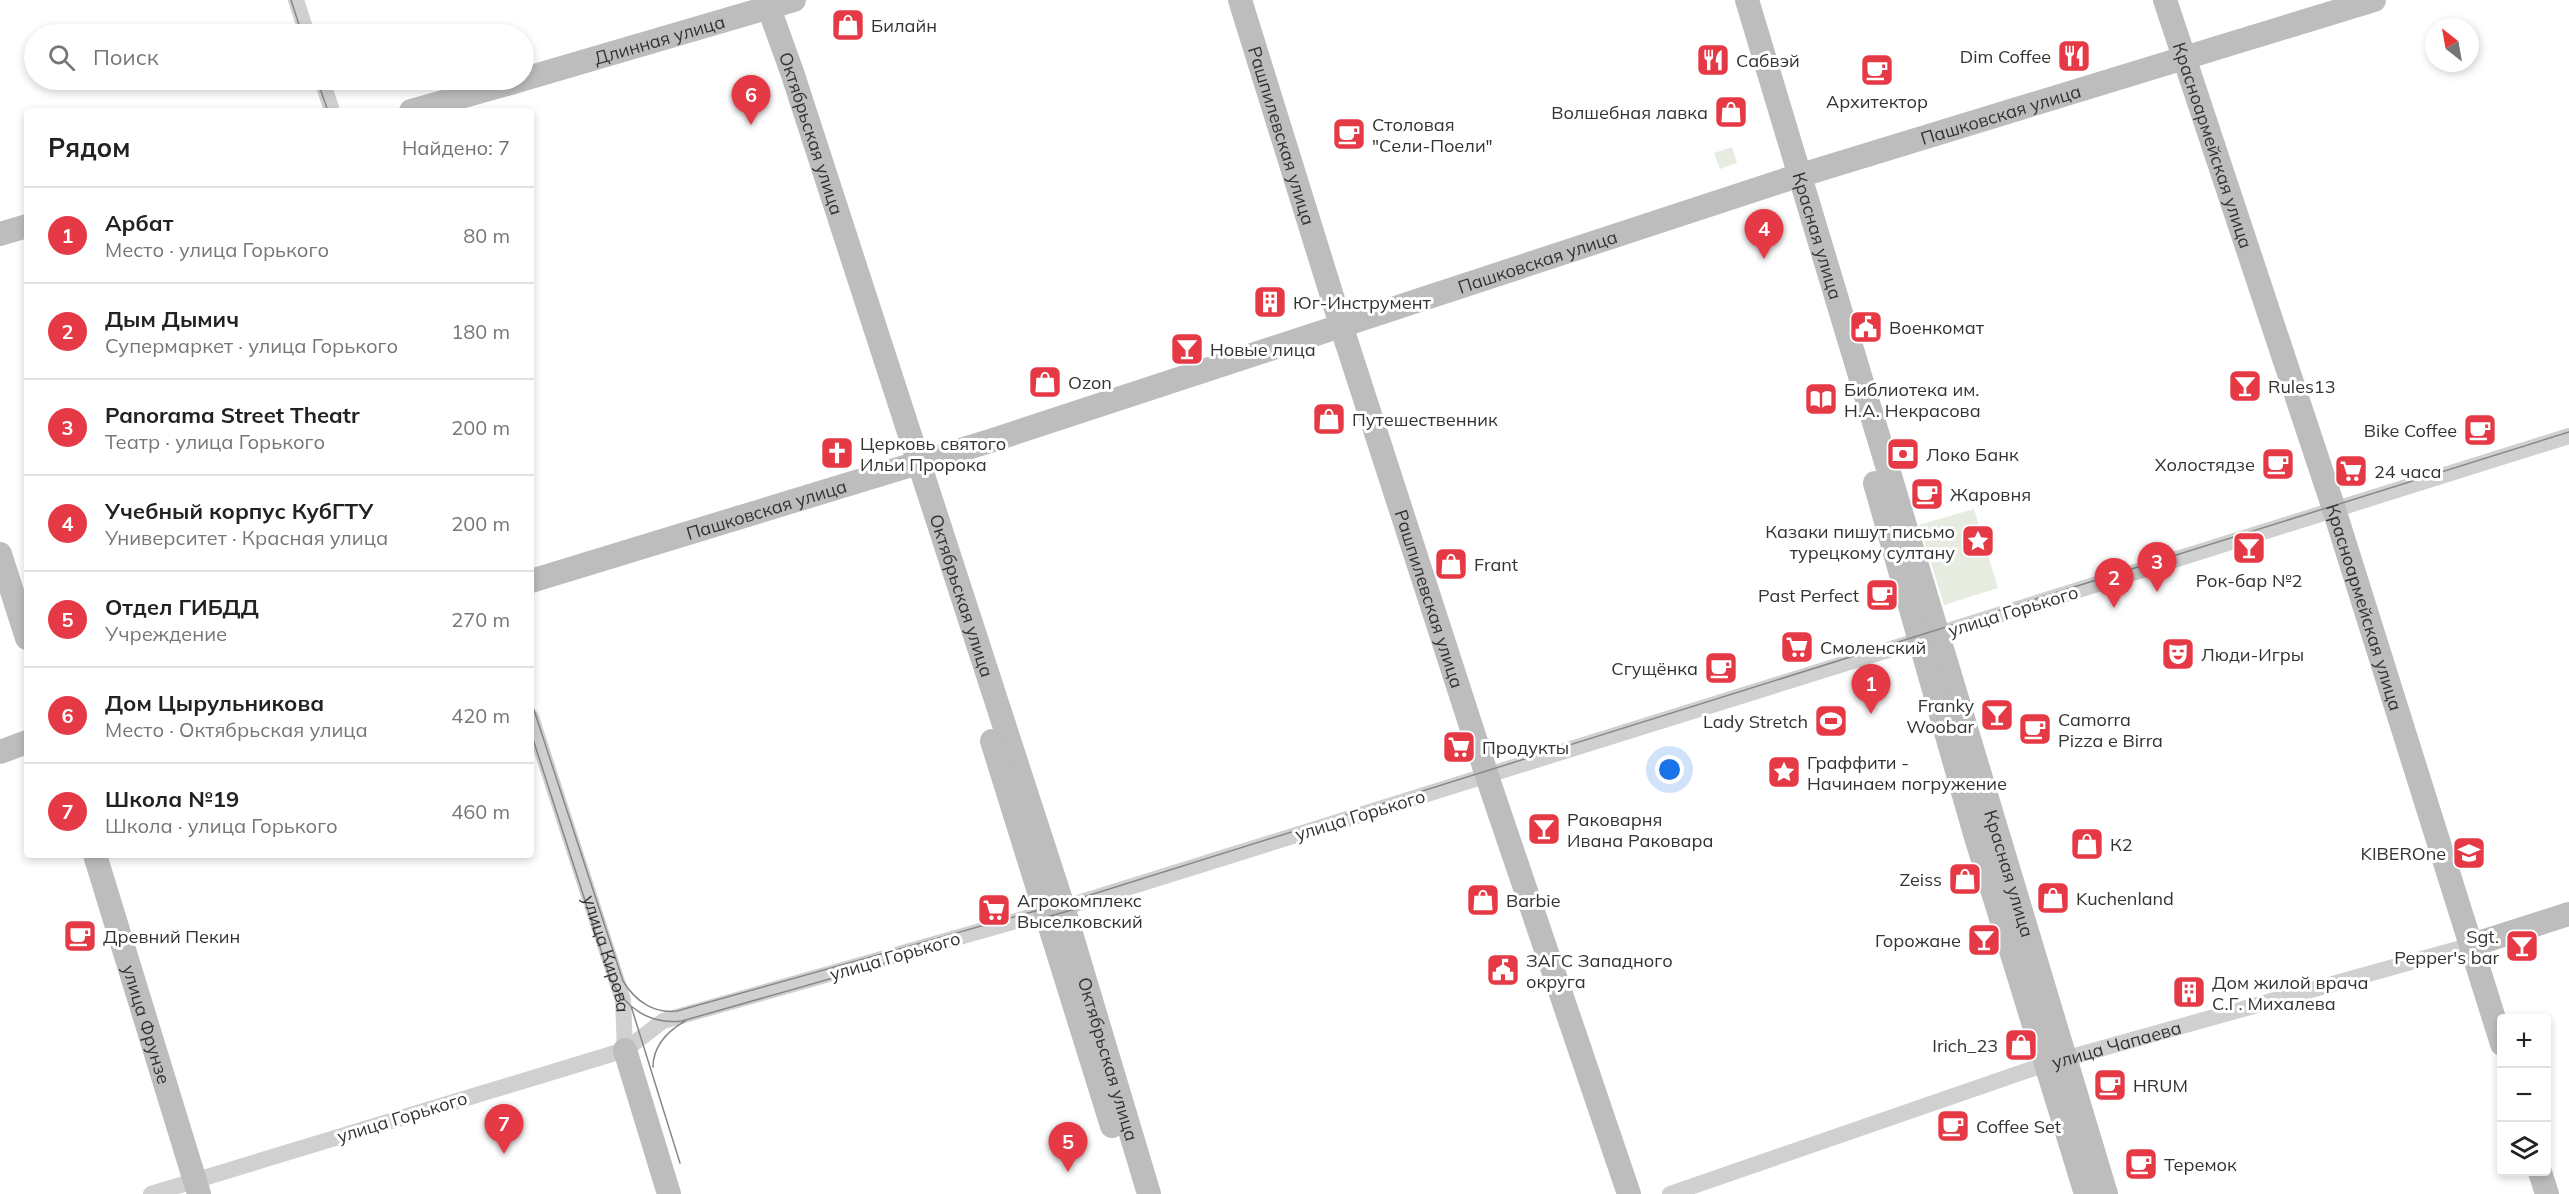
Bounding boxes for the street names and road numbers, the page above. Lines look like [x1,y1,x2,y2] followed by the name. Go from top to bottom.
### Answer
[591,9,727,69] street label: Длинная улица
[2168,39,2258,251] street label: Красноармейская улица
[1244,43,1321,228] street label: Рашпилевская улица
[774,49,849,218] street label: Октябрьская улица
[1918,79,2084,149] street label: Пашковская улица
[1788,169,1848,302] street label: Красная улица
[1455,224,1620,298] street label: Пашковская улица
[683,474,849,545] street label: Пашковская улица
[2321,501,2408,713] street label: Красноармейская улица
[1390,507,1469,691] street label: Рашпилевская улица
[925,511,999,680] street label: Октябрьская улица
[1945,580,2081,642] street label: улица Горького
[1292,784,1428,846] street label: улица Горького
[1980,807,2040,940] street label: Красная улица
[578,892,635,1013] street label: улица Кирова
[827,926,963,986] street label: улица Горького
[118,962,176,1087] street label: улица Фрунзе
[1073,974,1144,1144] street label: Октябрьская улица
[2049,1015,2184,1073] street label: улица Чапаева
[334,1086,470,1148] street label: улица Горького

